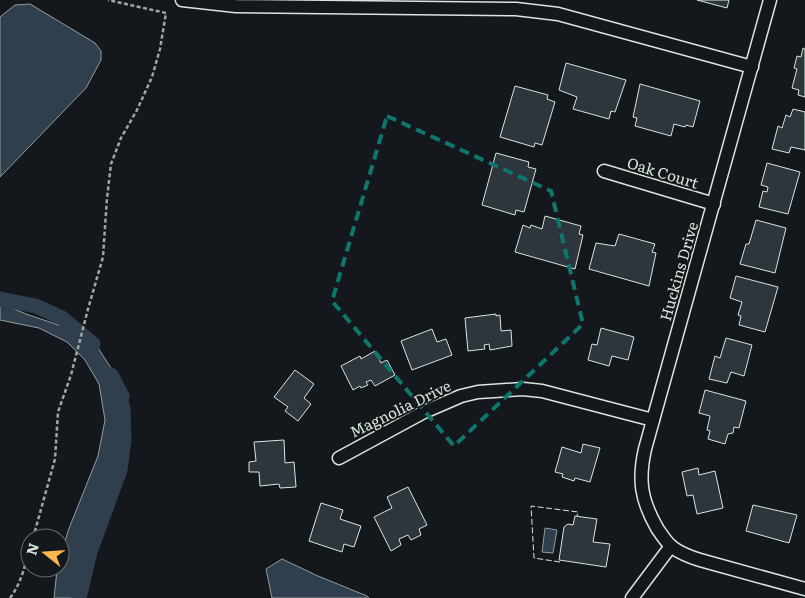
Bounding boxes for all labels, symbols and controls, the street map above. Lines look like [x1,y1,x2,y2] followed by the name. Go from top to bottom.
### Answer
[624,150,702,194] street label: Oak Court
[653,218,703,323] street label: Huckins Drive
[345,373,455,442] street label: Magnolia Drive
[20,528,70,578] north arrow
[20,540,43,557] text: N

